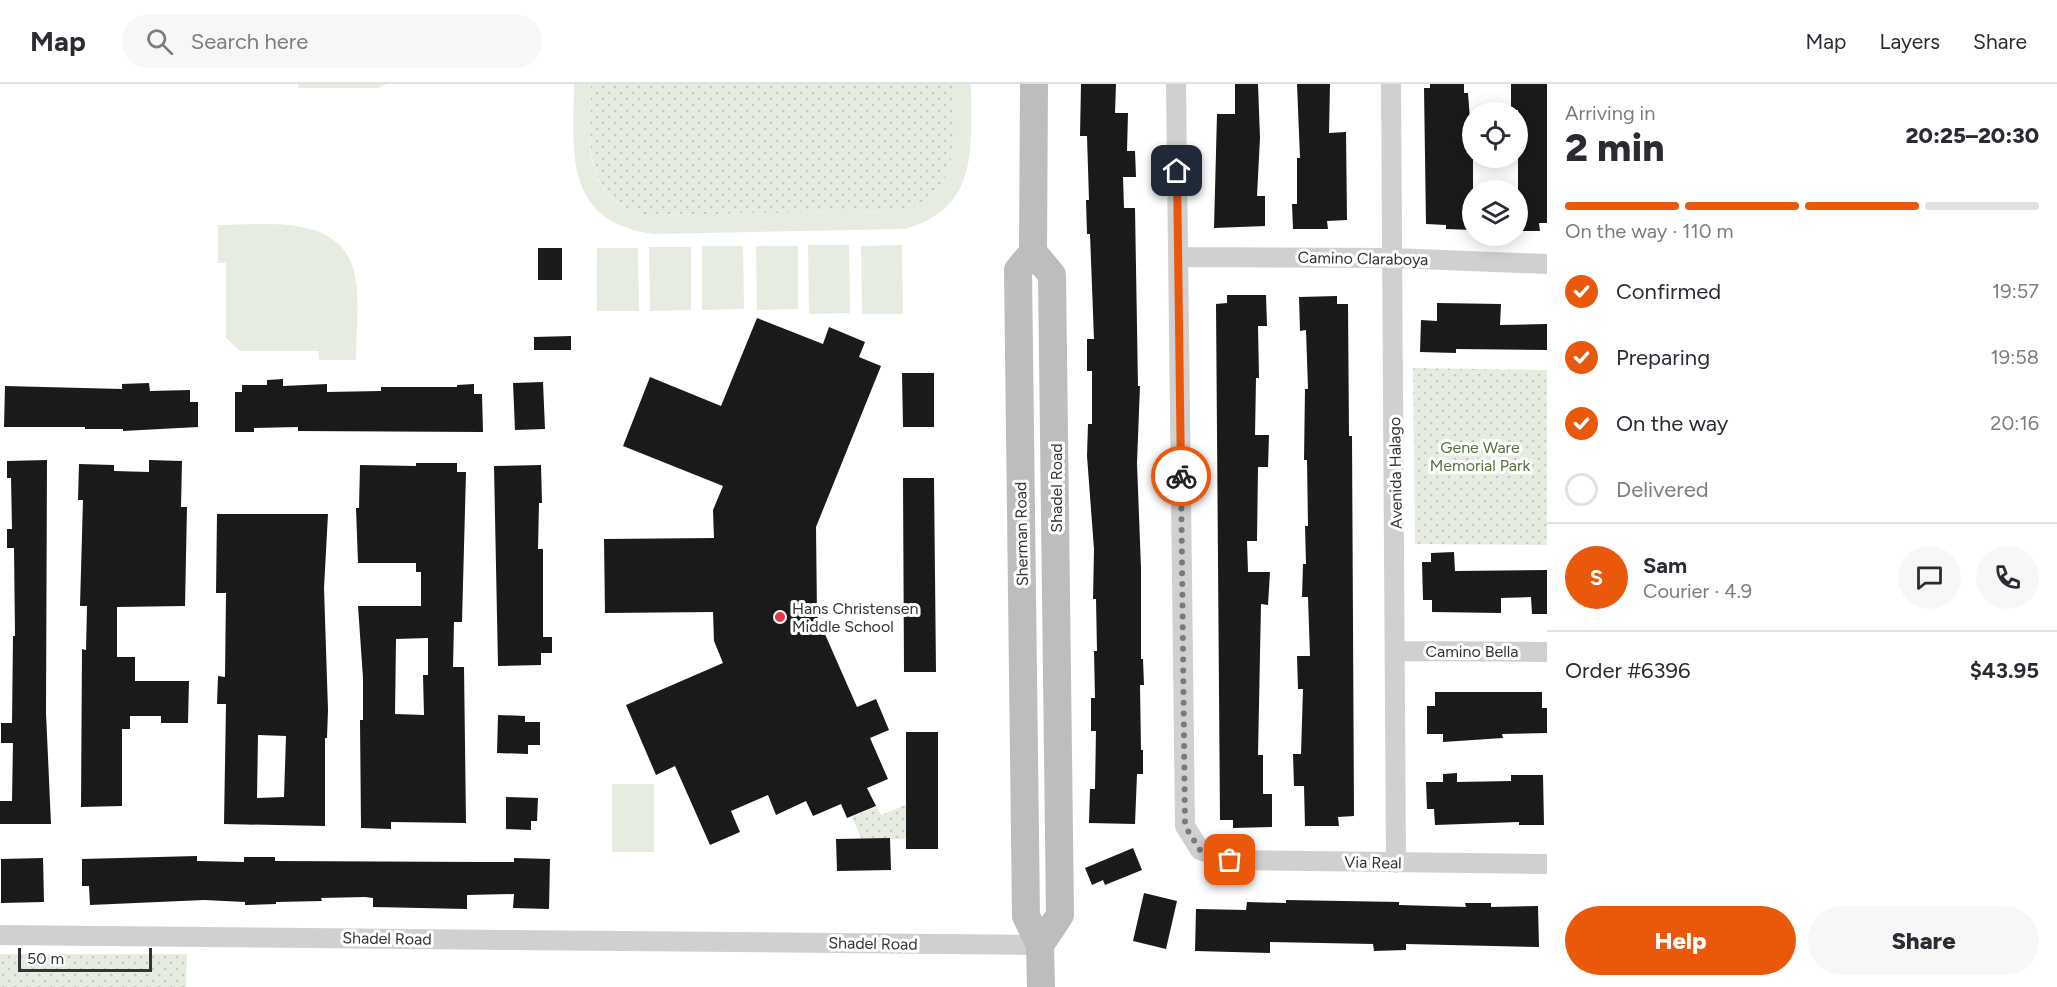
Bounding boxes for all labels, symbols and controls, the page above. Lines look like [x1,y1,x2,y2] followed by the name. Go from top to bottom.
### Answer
[122,14,542,68] search box
[30,24,86,58] text: Map
[143,25,176,58] icon: search
[191,28,308,55] text: Search here
[1806,29,1846,54] text: Map
[1879,29,1940,54] text: Layers
[1973,29,2027,54] text: Share
[1565,101,1655,125] text: Arriving in
[1462,102,1528,246] map controls
[1462,102,1528,168] button: locate
[1906,122,2039,149] text: 20:25–20:30
[1565,124,1665,171] text: 2 min
[1151,145,1202,196] pin
[1160,154,1193,187] icon: home
[1462,180,1528,246] button: layers
[1565,219,1733,243] text: On the way · 110 m
[1297,248,1429,269] street label: Camino Claraboya
[1565,275,1598,308] icon: check
[1616,278,1721,305] text: Confirmed
[1992,279,2039,303] text: 19:57
[1565,341,1598,374] icon: check
[1616,344,1710,371] text: Preparing
[1991,345,2039,369] text: 19:58
[1565,407,1598,440] icon: check
[1616,410,1728,437] text: On the way
[1990,411,2039,435] text: 20:16
[1385,417,1406,529] street label: Avenida Halago
[1430,438,1530,475] park label: Gene Ware Memorial Park
[1047,443,1066,533] street label: Shadel Road
[1151,446,1211,506] courier
[1165,460,1198,493] icon: bike
[1616,476,1709,503] text: Delivered
[1011,482,1032,586] street label: Sherman Road
[1898,546,1961,609] button: chat
[1976,546,2039,609] button: phone
[1643,552,1687,579] text: Sam
[1590,564,1603,591] text: S
[1643,579,1752,603] text: Courier · 4.9
[792,599,918,636] place label: Hans Christensen Middle School
[773,610,787,624] marker: Hans Christensen Middle School
[1426,642,1518,661] street label: Camino Bella
[1565,657,1690,684] text: Order #6396
[1970,657,2039,684] text: $43.95
[1204,834,1255,885] pin
[1213,843,1246,876] icon: bag
[1344,853,1402,872] street label: Via Real
[1565,906,1796,975] button: Help
[1808,906,2039,975] button: Share
[342,928,432,949] street label: Shadel Road
[828,933,918,954] street label: Shadel Road
[18,945,152,972] scale bar
[27,949,64,968] text: 50 m

